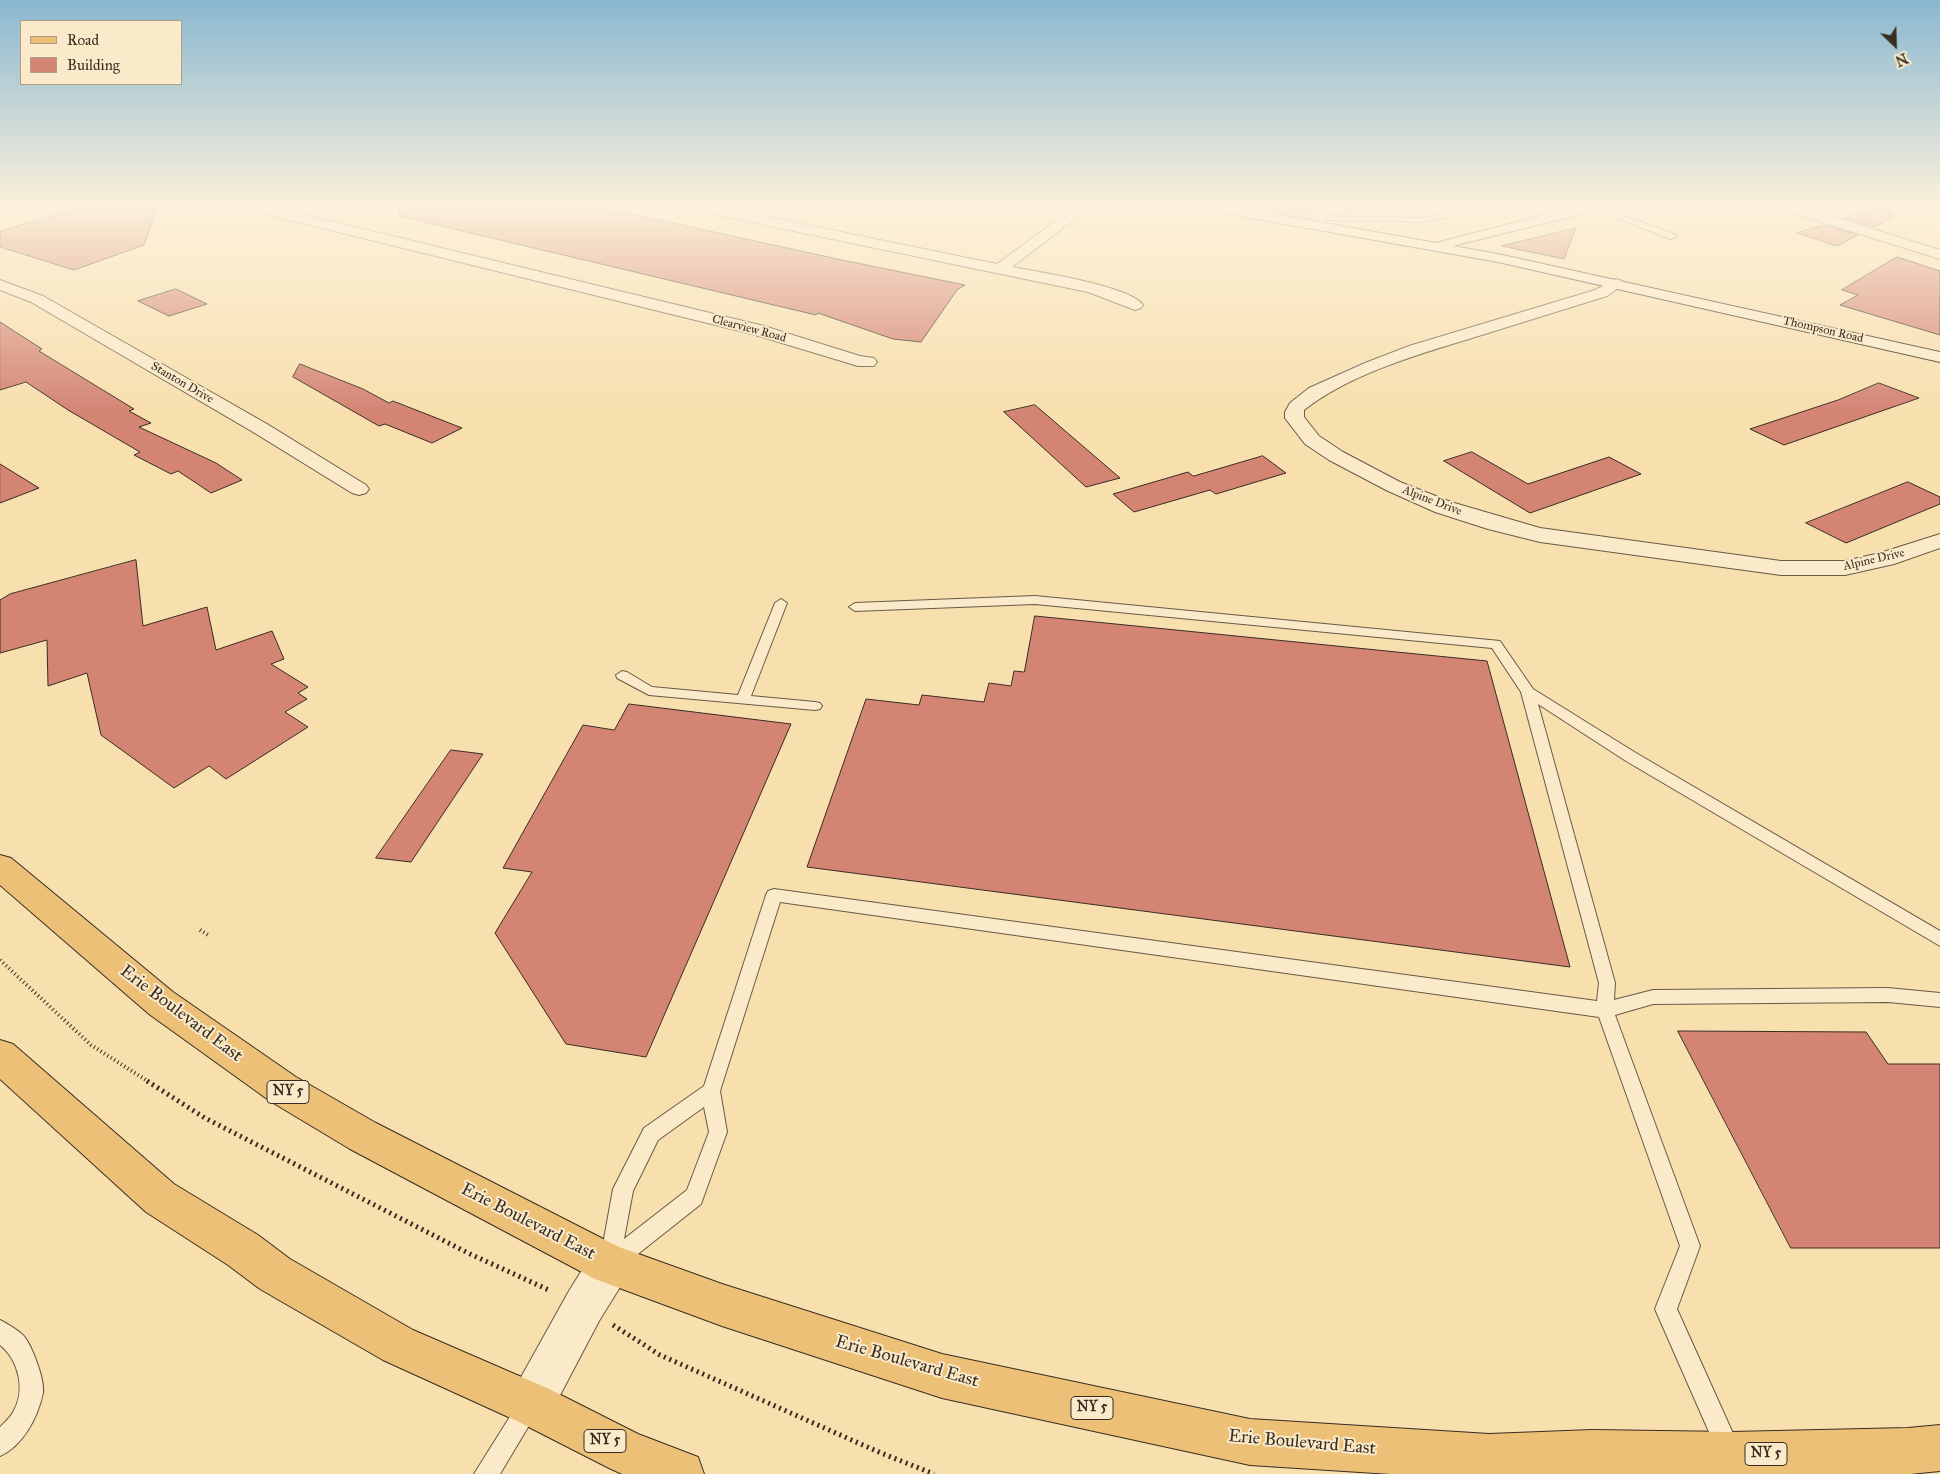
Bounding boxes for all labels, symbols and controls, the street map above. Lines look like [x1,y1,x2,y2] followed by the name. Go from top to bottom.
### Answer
[20,20,182,85] legend
[1870,20,1920,70] north arrow
[67,31,99,49] text: Road
[1892,49,1910,69] text: N
[67,56,120,74] text: Building
[710,312,788,346] street label: Clearview Road
[1781,314,1865,346] street label: Thompson Road
[148,359,216,407] street label: Stanton Drive
[1400,483,1464,519] street label: Alpine Drive
[1842,546,1906,574] street label: Alpine Drive
[115,961,247,1067] street label: Erie Boulevard East
[267,1080,309,1104] road number: NY 5
[457,1179,599,1265] street label: Erie Boulevard East
[833,1331,981,1393] street label: Erie Boulevard East
[1071,1396,1113,1420] road number: NY 5
[1227,1426,1377,1460] street label: Erie Boulevard East
[584,1430,626,1452] road number: NY 5
[1745,1442,1787,1466] road number: NY 5

